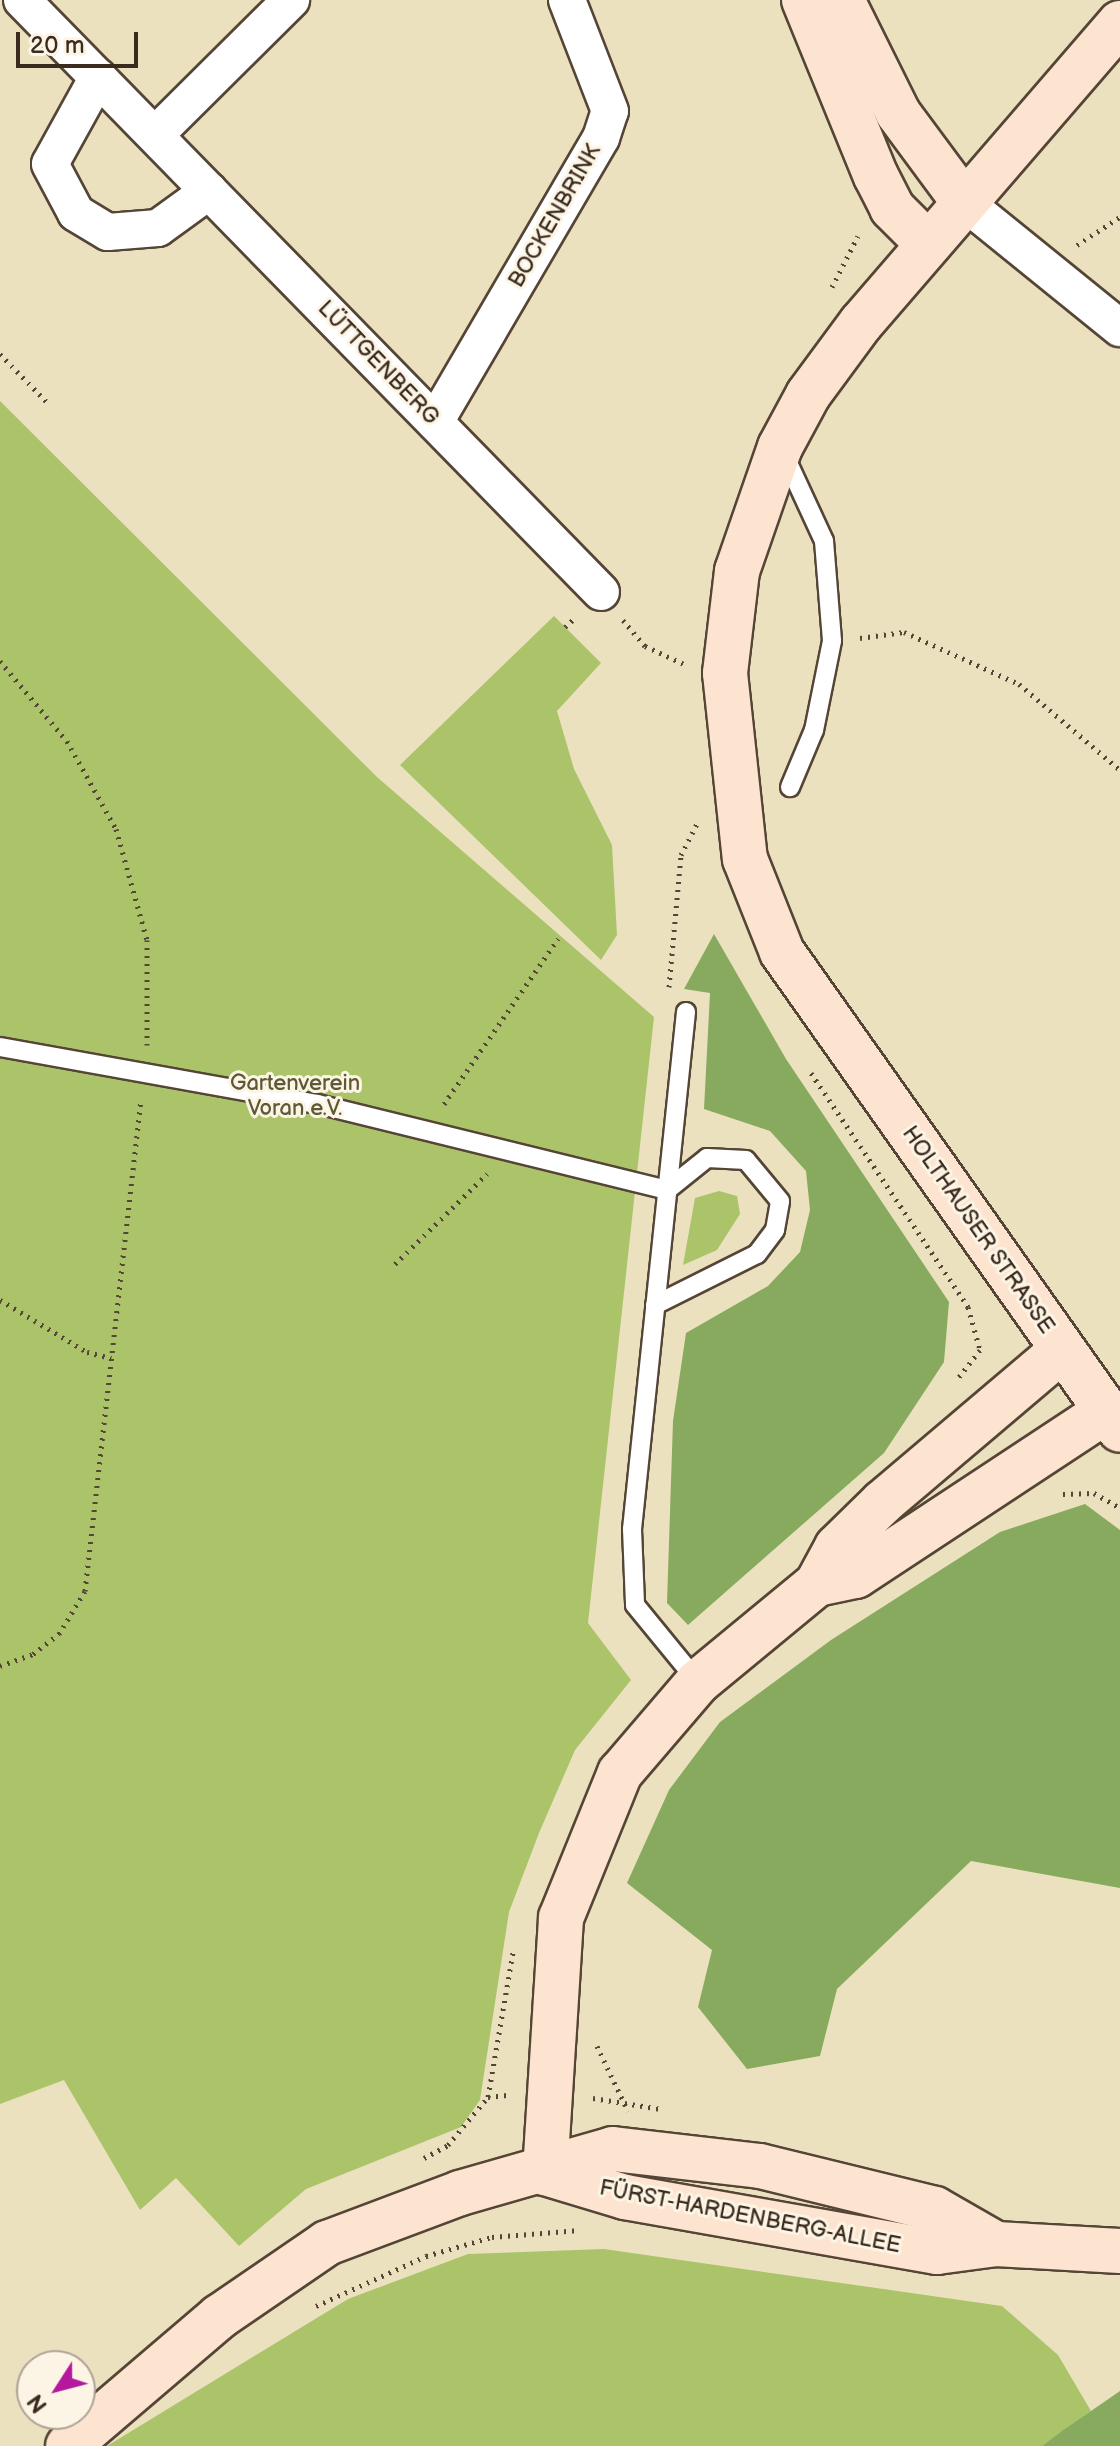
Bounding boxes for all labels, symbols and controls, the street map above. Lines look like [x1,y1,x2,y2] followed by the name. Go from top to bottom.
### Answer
[20,16,142,66] scale bar
[30,31,85,60] text: 20 m
[503,140,607,292] street label: BOCKENBRINK
[312,295,444,431] street label: LÜTTGENBERG
[230,1070,360,1122] park label: Gartenverein Voran e.V.
[896,1121,1060,1339] street label: HOLTHAUSER STRASSE
[597,2175,903,2259] street label: FÜRST-HARDENBERG-ALLEE
[16,2350,96,2430] north arrow
[22,2389,54,2418] text: N

